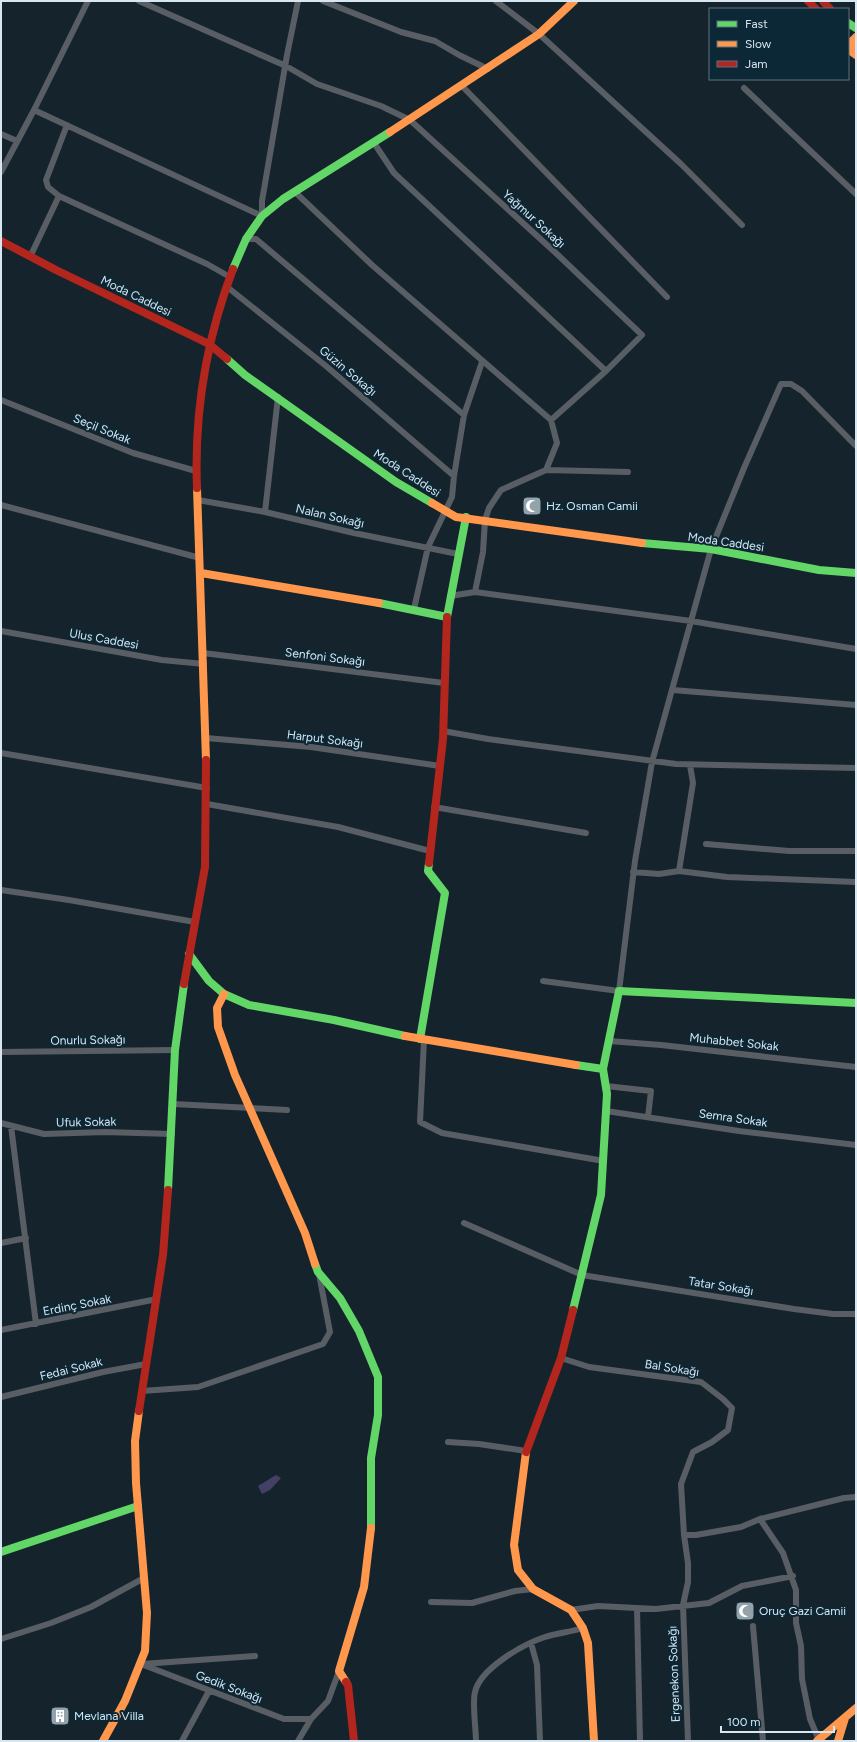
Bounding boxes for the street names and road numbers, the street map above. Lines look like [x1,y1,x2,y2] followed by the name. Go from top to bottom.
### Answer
[500,187,568,251] street label: Yağmur Sokağı
[98,273,174,319] street label: Moda Caddesi
[317,343,379,399] street label: Güzin Sokağı
[71,411,133,447] street label: Seçil Sokak
[371,446,443,500] street label: Moda Caddesi
[294,501,366,531] street label: Nalan Sokağı
[687,530,765,554] street label: Moda Caddesi
[68,626,140,652] street label: Ulus Caddesi
[284,645,366,669] street label: Senfoni Sokağı
[286,727,364,751] street label: Harput Sokağı
[689,1030,780,1054] street label: Muhabbet Sokak
[50,1032,126,1048] street label: Onurlu Sokağı
[698,1106,768,1130] street label: Semra Sokak
[56,1114,116,1130] street label: Ufuk Sokak
[687,1274,755,1298] street label: Tatar Sokağı
[42,1292,112,1318] street label: Erdinç Sokak
[38,1354,104,1384] street label: Fedai Sokak
[644,1357,700,1379] street label: Bal Sokağı
[665,1626,683,1722] street label: Ergenekon Sokağı
[194,1668,264,1706] street label: Gedik Sokağı

